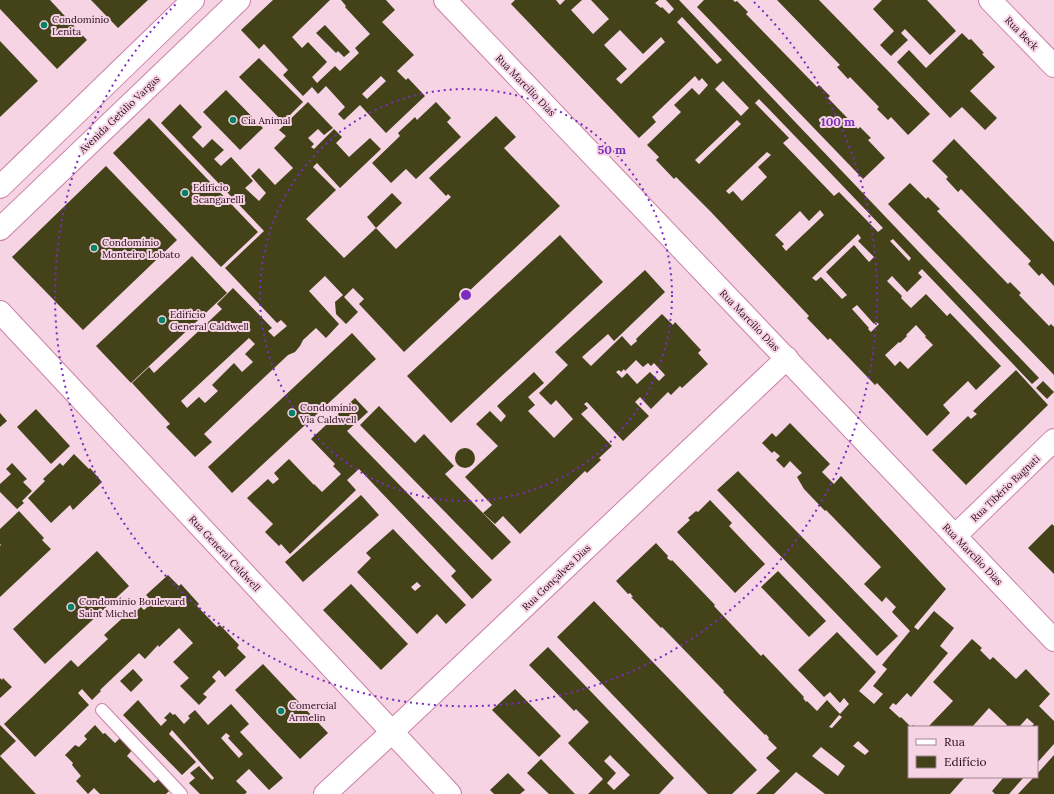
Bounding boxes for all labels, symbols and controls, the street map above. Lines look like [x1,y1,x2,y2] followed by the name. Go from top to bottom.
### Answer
[52,13,109,38] place label: Condomínio Lenita
[1002,14,1042,53] street label: Rua Beck
[39,20,49,30] marker: Condomínio Lenita
[493,52,559,119] street label: Rua Marcílio Dias
[76,72,163,157] street label: Avenida Getúlio Vargas
[241,114,291,127] place label: Cia Animal
[821,114,855,129] text: 100 m
[228,115,238,125] marker: Cia Animal
[598,142,626,157] text: 50 m
[193,181,244,206] place label: Edifício Scangarelli
[180,188,190,198] marker: Edifício Scangarelli
[102,236,180,261] place label: Condomínio Monteiro Lobato
[89,243,99,253] marker: Condomínio Monteiro Lobato
[717,287,783,354] street label: Rua Marcílio Dias
[459,288,473,302] centre of rings
[170,308,249,333] place label: Edifício General Caldwell
[157,315,167,325] marker: Edifício General Caldwell
[299,401,357,426] place label: Condomínio Via Caldwell
[287,408,297,418] marker: Condomínio Via Caldwell
[968,452,1043,525] street label: Rua Tibério Bagnati
[186,513,263,594] street label: Rua General Caldwell
[940,521,1006,588] street label: Rua Marcílio Dias
[519,541,594,613] street label: Rua Gonçalves Dias
[79,595,185,620] place label: Condomínio Boulevard Saint Michel
[66,602,76,612] marker: Condomínio Boulevard Saint Michel
[288,699,337,724] place label: Comercial Armelin
[276,706,286,716] marker: Comercial Armelin
[908,726,1038,778] legend
[944,734,965,749] text: Rua
[944,754,987,769] text: Edifício

